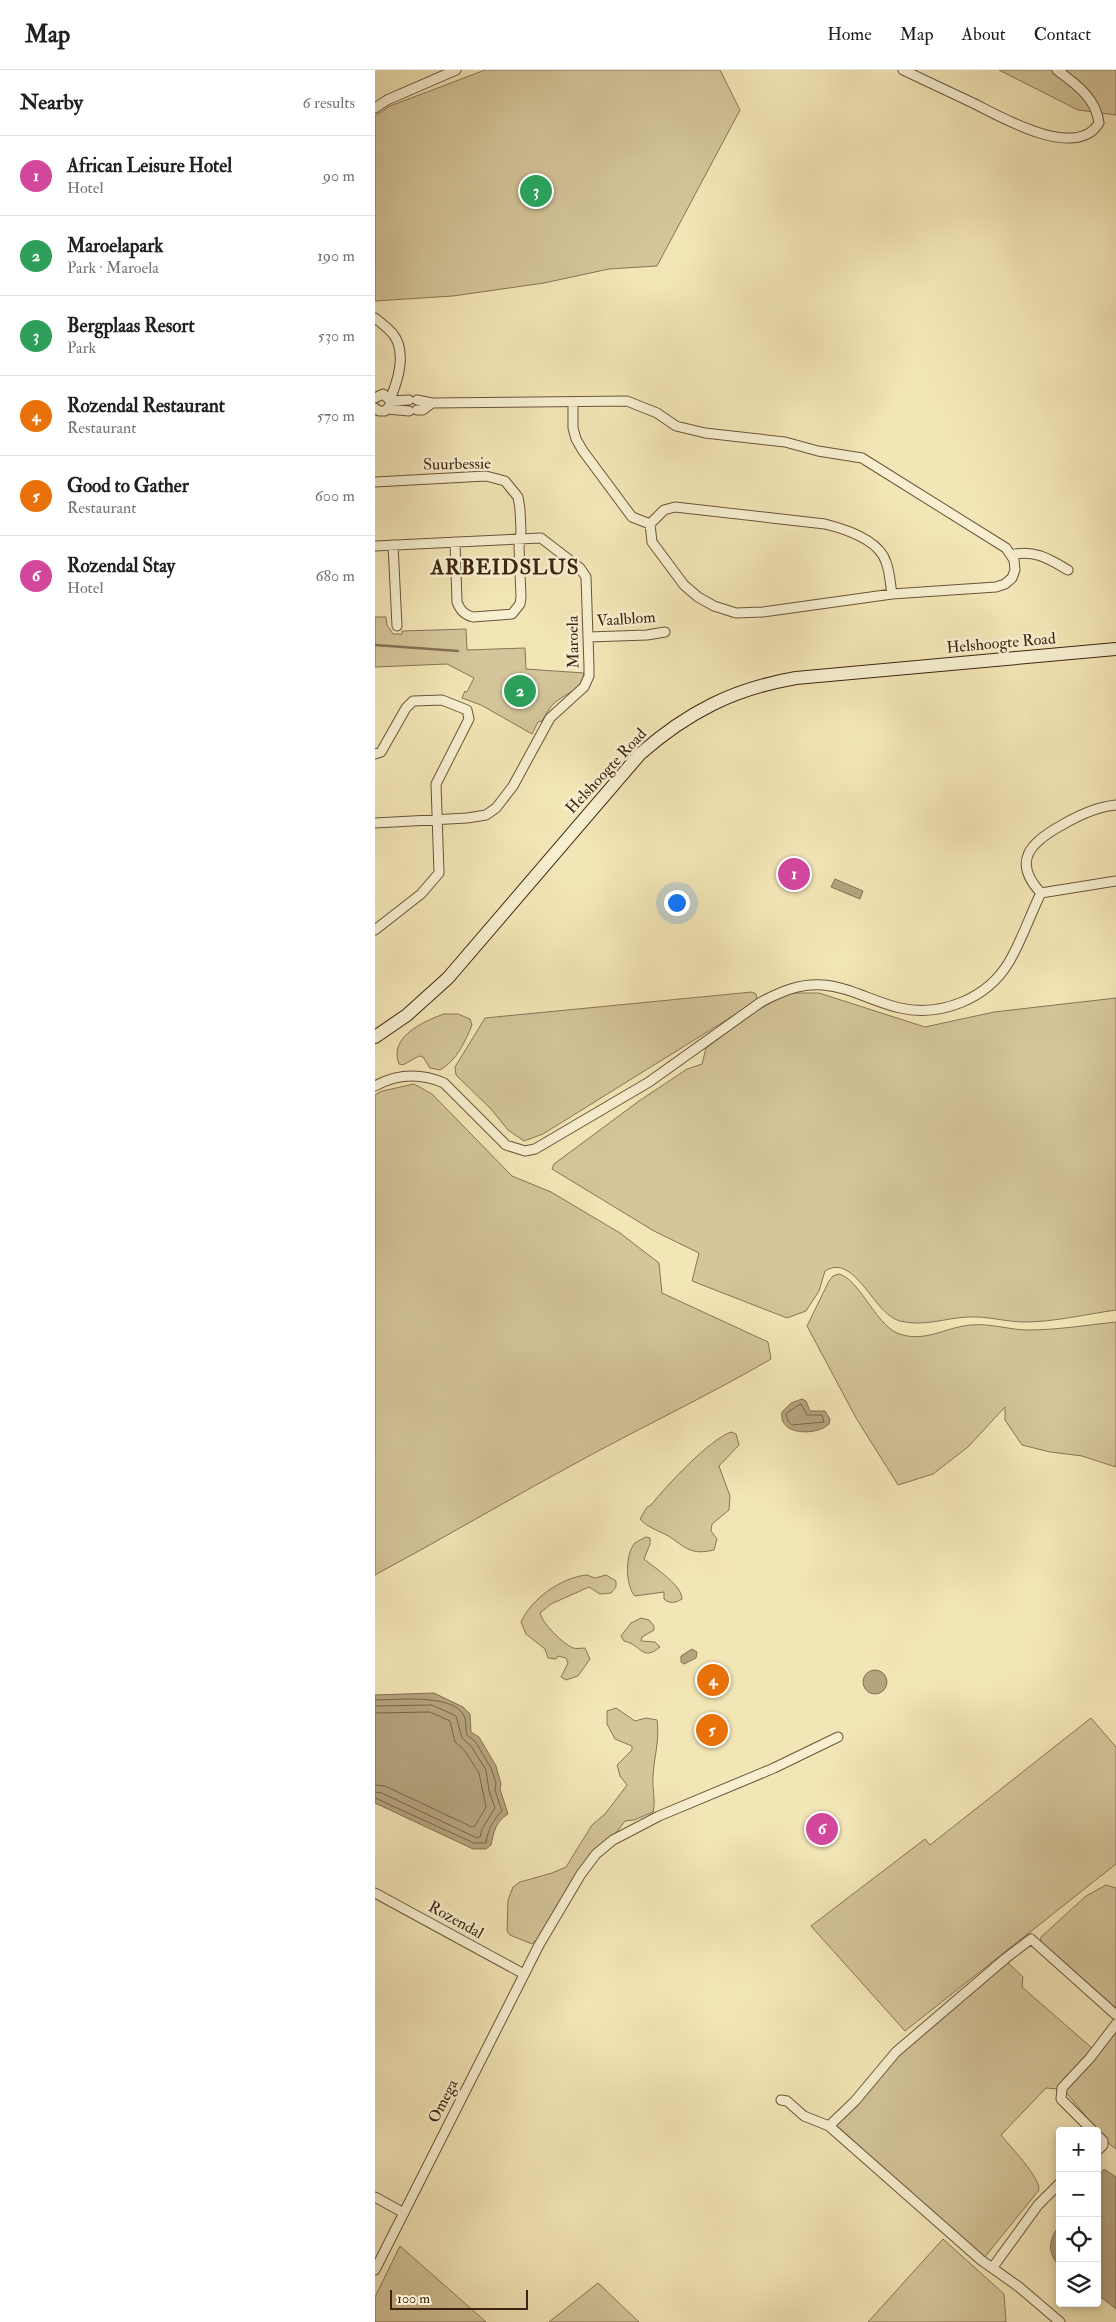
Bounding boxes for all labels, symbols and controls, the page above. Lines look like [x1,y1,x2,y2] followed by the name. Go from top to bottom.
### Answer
[25,19,70,50] text: Map
[827,23,872,46] text: Home
[900,23,934,46] text: Map
[962,23,1006,46] text: About
[1034,23,1091,46] text: Contact
[20,89,83,116] text: Nearby
[303,93,355,113] text: 6 results
[67,154,232,178] text: African Leisure Hotel
[33,166,39,186] text: 1
[323,166,355,186] text: 90 m
[520,172,552,210] pin: 3
[67,178,104,198] text: Hotel
[67,234,163,258] text: Maroelapark
[32,246,40,266] text: 2
[317,246,355,266] text: 190 m
[67,258,159,278] text: Park · Maroela
[67,314,195,338] text: Bergplaas Resort
[33,326,39,346] text: 3
[318,326,355,346] text: 530 m
[67,338,96,358] text: Park
[67,394,225,418] text: Rozendal Restaurant
[32,406,40,426] text: 4
[317,406,355,426] text: 570 m
[67,418,136,438] text: Restaurant
[423,453,491,475] street label: Suurbessie
[67,474,189,498] text: Good to Gather
[32,486,40,506] text: 5
[315,486,355,506] text: 600 m
[67,498,136,518] text: Restaurant
[67,554,175,578] text: Rozendal Stay
[430,554,579,581] district label: ARBEIDSLUS
[32,566,40,586] text: 6
[315,566,355,586] text: 680 m
[67,578,104,598] text: Hotel
[596,607,657,631] street label: Vaalblom
[563,615,583,669] street label: Maroela
[946,628,1057,658] street label: Helshoogte Road
[504,672,536,710] pin: 2
[561,724,651,818] street label: Helshoogte Road
[778,855,810,893] pin: 1
[664,890,690,916] your location
[697,1661,729,1699] pin: 4
[696,1711,728,1749] pin: 5
[806,1810,838,1848] pin: 6
[425,1897,487,1943] street label: Rozendal
[424,2075,463,2126] street label: Omega
[1056,2127,1101,2307] map controls
[1056,2127,1101,2172] button: +
[1056,2172,1101,2217] button: −
[1056,2217,1101,2262] button: locate
[1056,2262,1101,2307] button: layers
[390,2287,527,2310] scale bar
[397,2290,430,2307] text: 100 m

